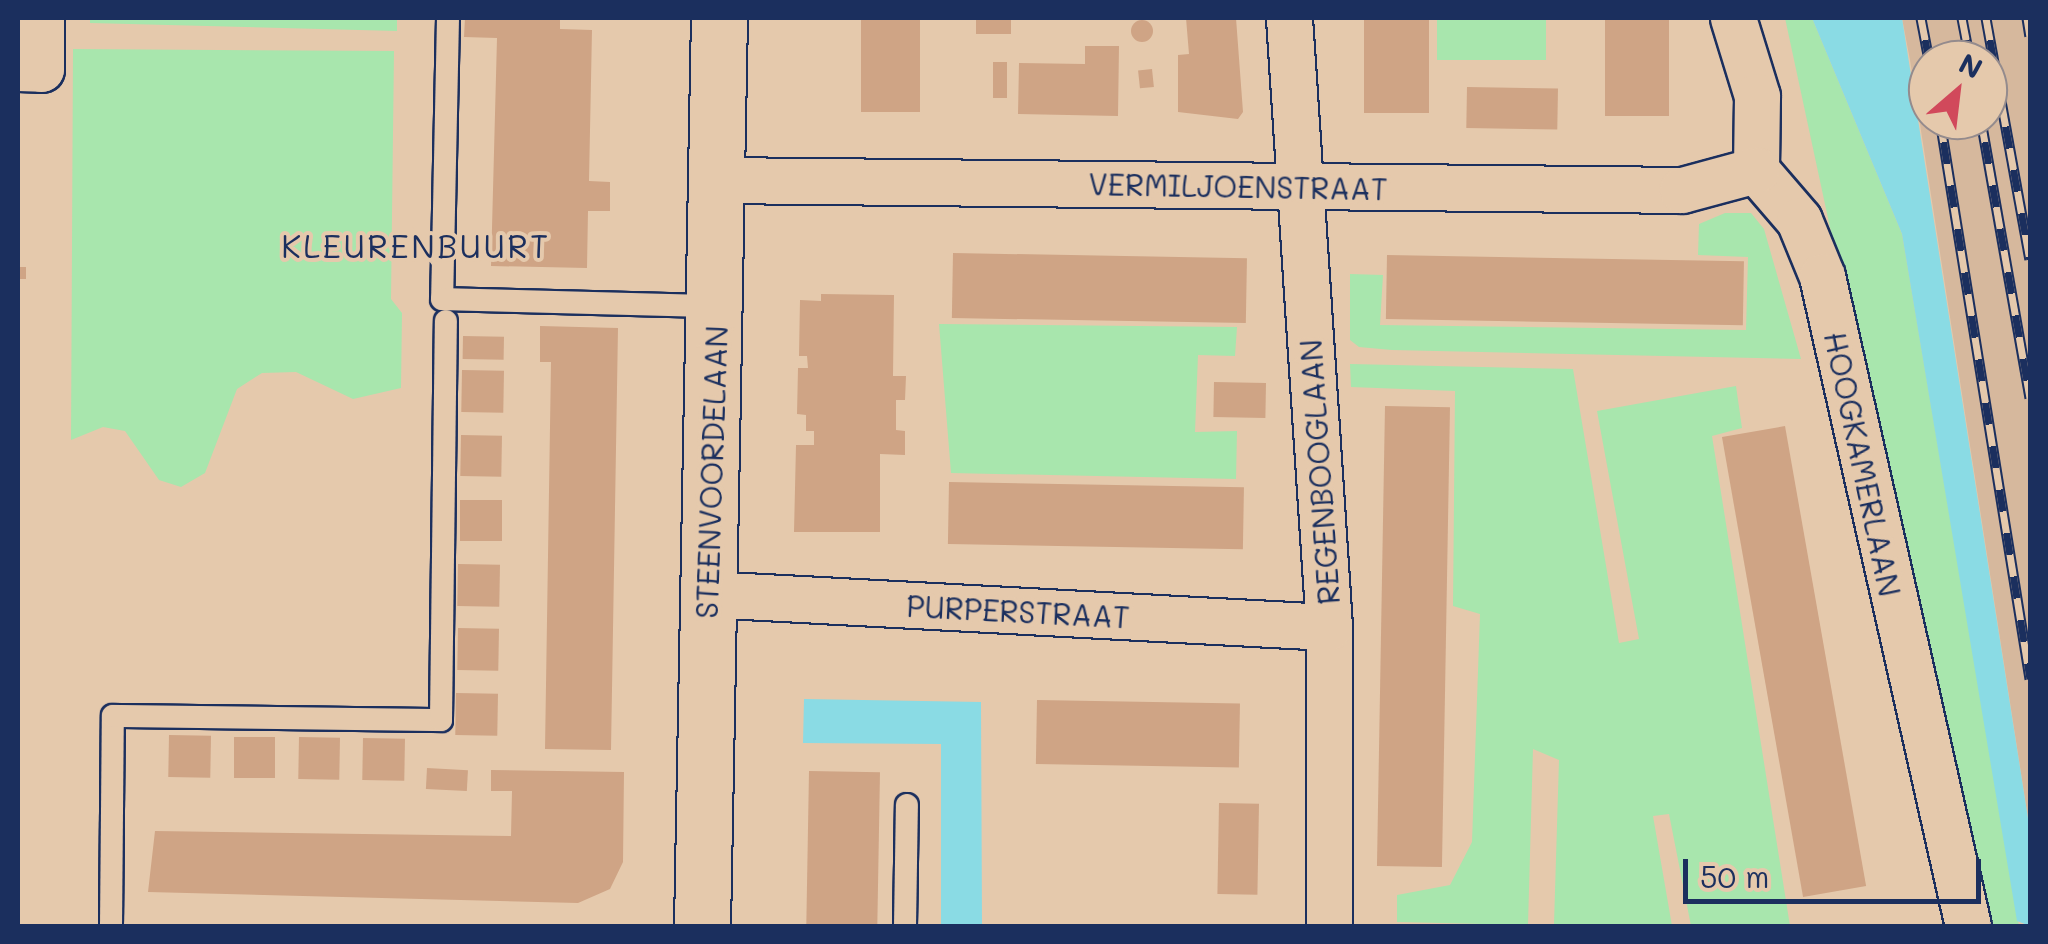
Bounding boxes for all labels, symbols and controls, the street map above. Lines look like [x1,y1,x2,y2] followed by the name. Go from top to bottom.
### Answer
[1908,40,2008,140] north arrow
[1953,44,1989,86] text: N
[1088,165,1388,207] street label: VERMILJOENSTRAAT
[281,226,551,264] district label: KLEURENBUURT
[688,325,734,619] street label: STEENVOORDELAAN
[1817,328,1909,600] street label: HOOGKAMERLAAN
[1292,338,1346,606] street label: REGENBOOGLAAN
[906,587,1130,635] street label: PURPERSTRAAT
[1688,839,1986,901] scale bar
[1700,856,1770,896] text: 50 m

